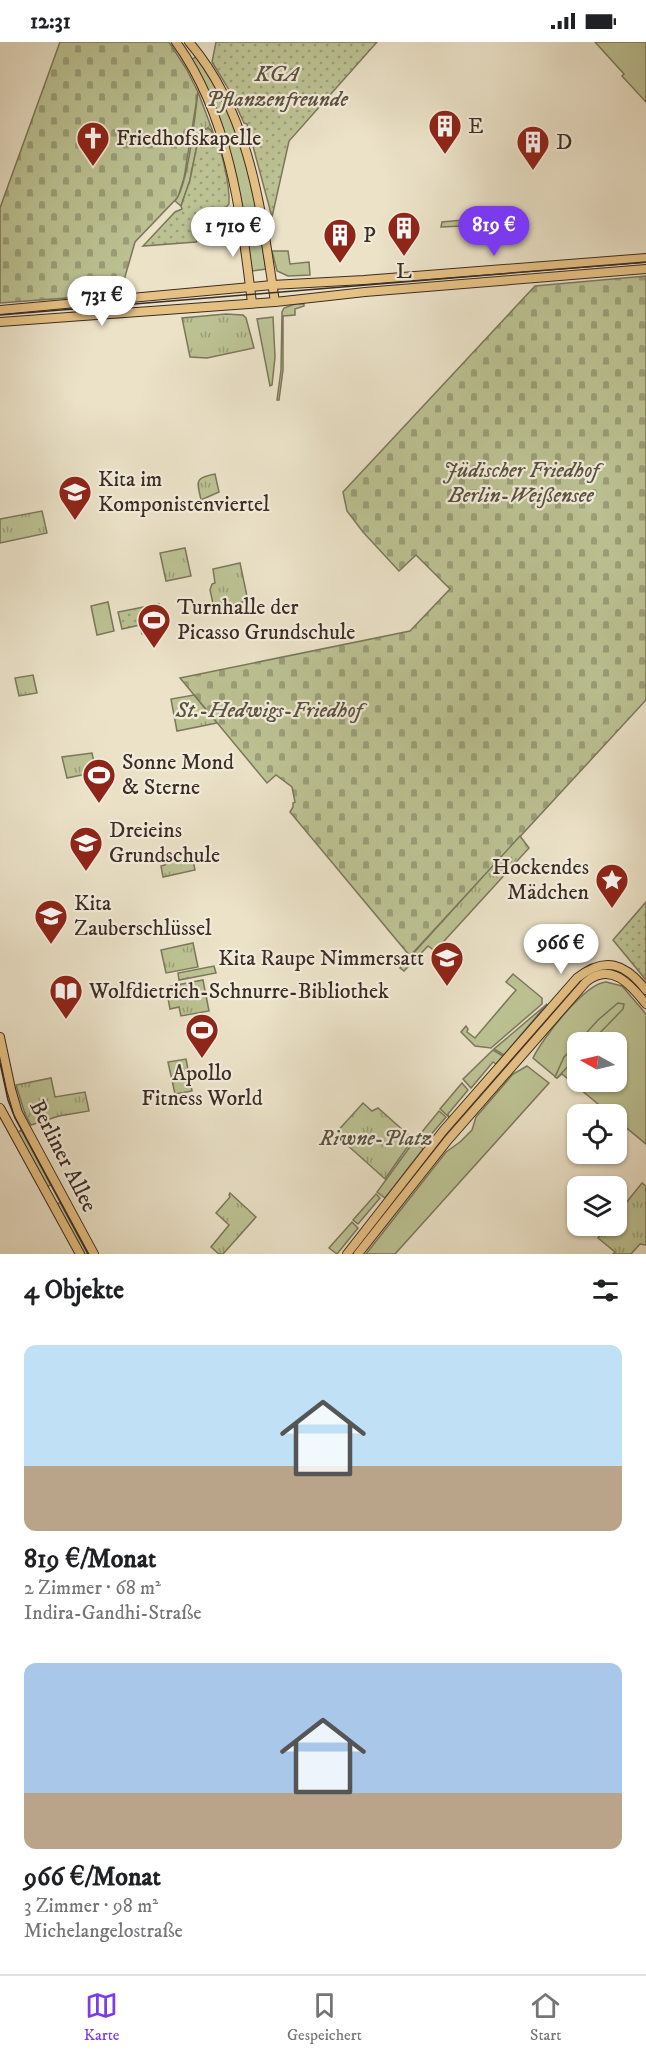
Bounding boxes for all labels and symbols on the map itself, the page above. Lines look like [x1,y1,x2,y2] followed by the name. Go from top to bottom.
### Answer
[206,61,348,113] park label: KGA Pflanzenfreunde
[427,108,463,155] building icon: E
[468,113,484,140] place label: E
[75,120,111,167] church icon: Friedhofskapelle
[515,124,551,171] building icon: D
[116,125,261,152] place label: Friedhofskapelle
[556,129,572,156] place label: D
[452,206,536,257] pin: 819 €
[178,207,288,258] pin: 1 710 €
[386,210,422,257] building icon: L
[322,217,358,264] building icon: P
[363,222,376,249] place label: P
[396,258,412,285] place label: L
[60,276,144,327] pin: 731 €
[443,457,604,509] park label: Jüdischer Friedhof Berlin-Weißensee
[98,466,270,518] place label: Kita im Komponistenviertel
[57,474,93,521] school or university icon: Kita im Komponistenviertel
[177,594,355,646] place label: Turnhalle der Picasso Grundschule
[136,602,172,649] sports icon: Turnhalle der Picasso Grundschule
[175,697,367,724] park label: St.-Hedwigs-Friedhof
[122,749,234,801] place label: Sonne Mond & Sterne
[81,757,117,804] sports icon: Sonne Mond & Sterne
[109,817,220,869] place label: Dreieins Grundschule
[68,825,104,872] school or university icon: Dreieins Grundschule
[492,854,589,906] place label: Hockendes Mädchen
[594,862,630,909] place icon: Hockendes Mädchen
[74,890,212,942] place label: Kita Zauberschlüssel
[33,898,69,945] school or university icon: Kita Zauberschlüssel
[519,924,603,975] pin: 966 €
[429,940,465,987] school or university icon: Kita Raupe Nimmersatt
[218,945,424,972] place label: Kita Raupe Nimmersatt
[48,973,84,1020] library icon: Wolfdietrich-Schnurre-Bibliothek
[88,978,389,1005] place label: Wolfdietrich-Schnurre-Bibliothek
[184,1012,220,1059] sports icon: Apollo Fitness World
[567,1032,627,1092] north arrow
[141,1060,263,1112] place label: Apollo Fitness World
[23,1095,103,1217] street label: Berliner Allee
[318,1125,433,1152] park label: Riwne-Platz

